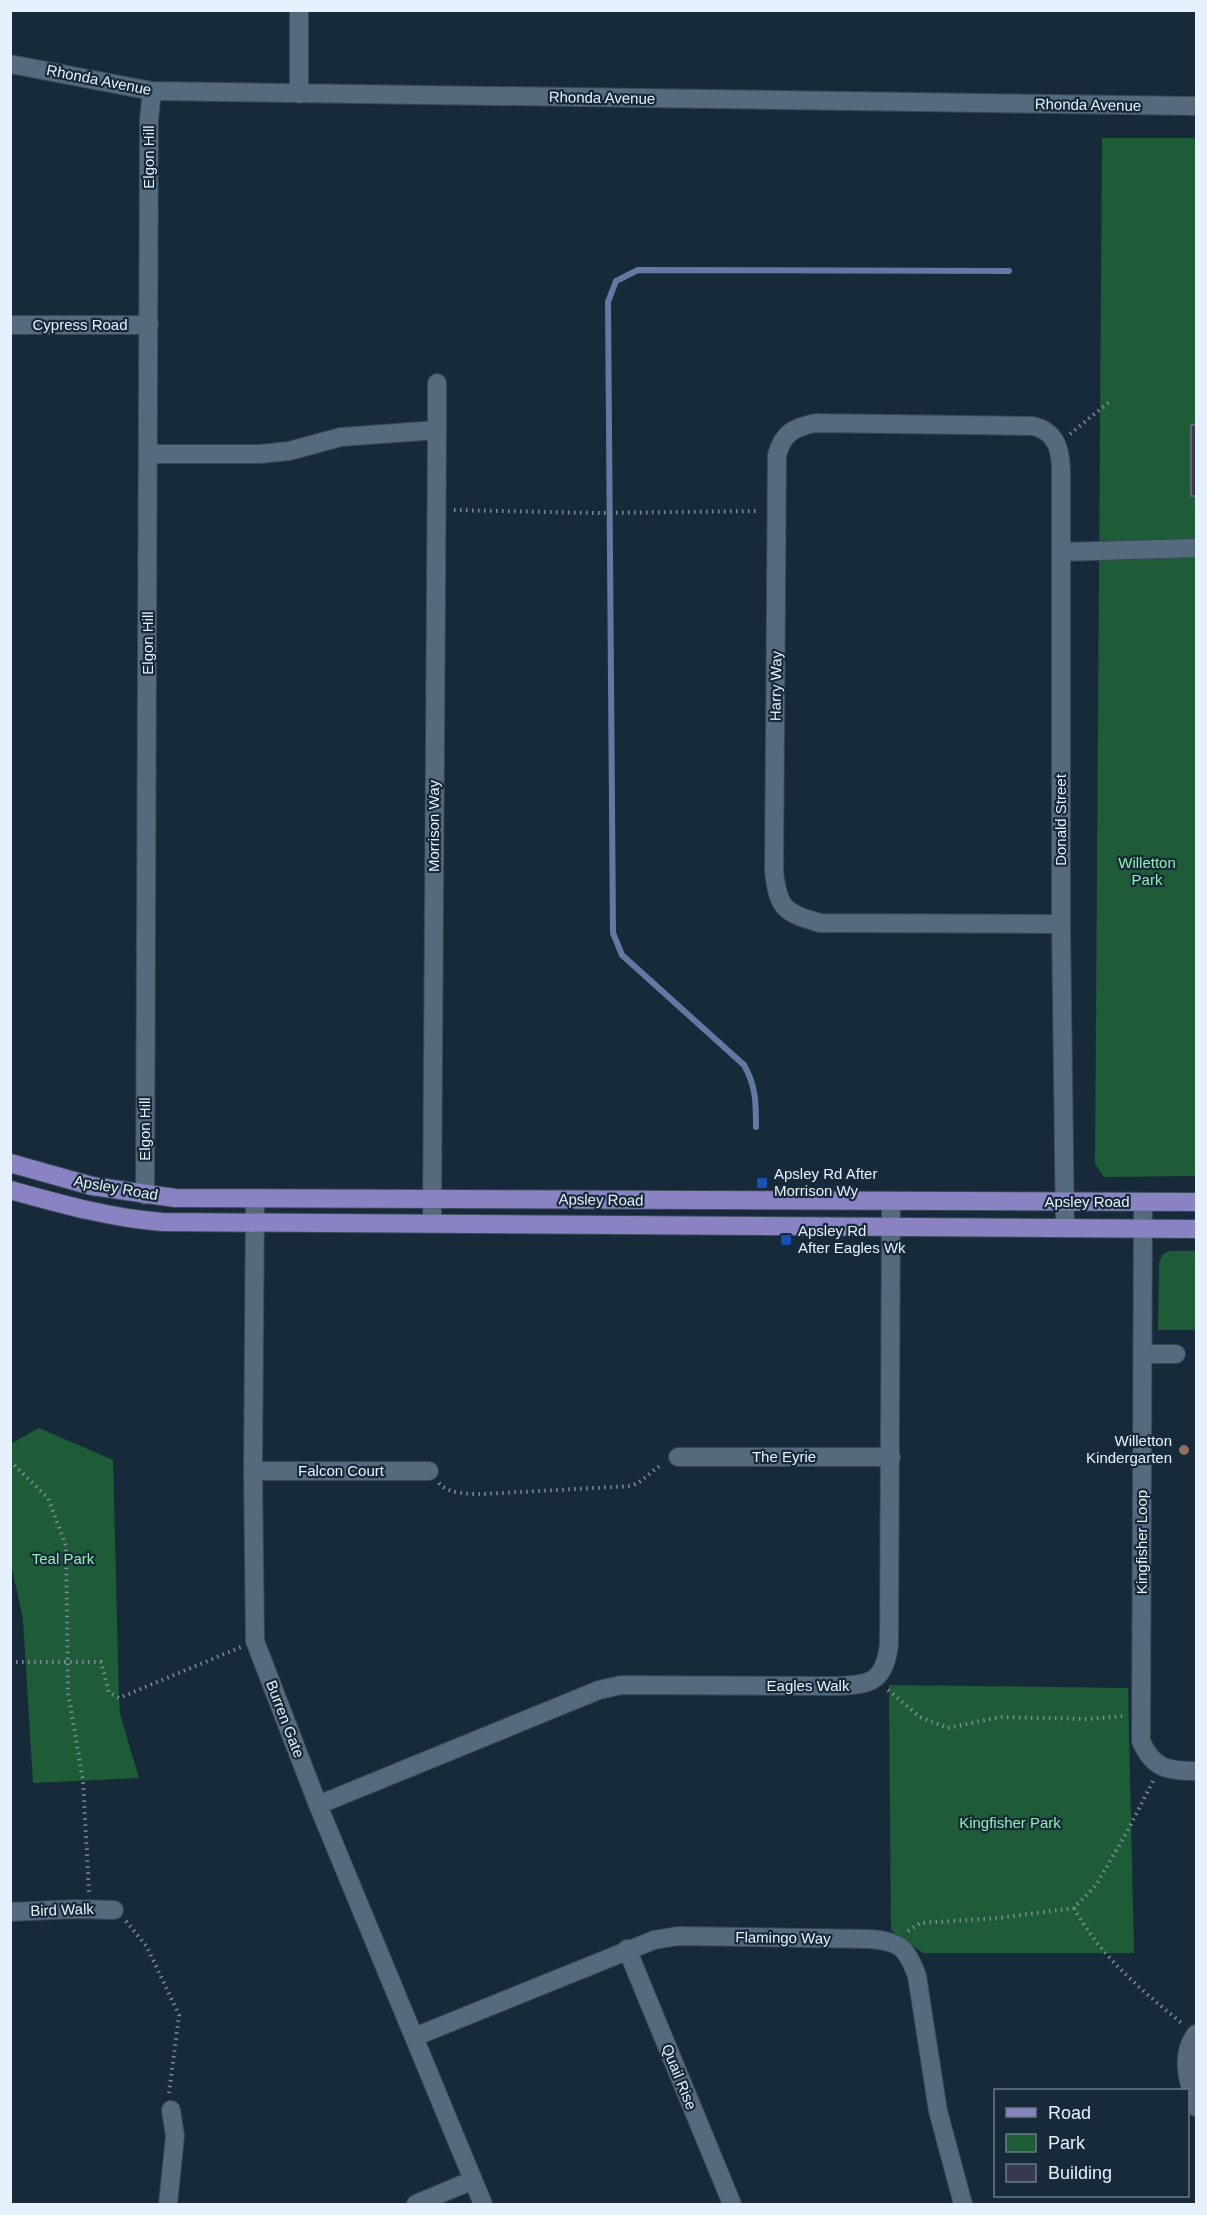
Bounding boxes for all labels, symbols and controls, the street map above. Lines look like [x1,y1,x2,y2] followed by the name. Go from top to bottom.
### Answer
[45,61,153,98] street label: Rhonda Avenue
[549,88,655,107] street label: Rhonda Avenue
[1035,95,1141,114] street label: Rhonda Avenue
[140,125,157,189] street label: Elgon Hill
[32,316,128,333] street label: Cypress Road
[139,611,156,675] street label: Elgon Hill
[766,650,785,721] street label: Harry Way
[1052,773,1069,866] street label: Donald Street
[425,780,442,872] street label: Morrison Way
[1118,854,1176,888] park label: Willetton Park
[136,1097,153,1161] street label: Elgon Hill
[774,1165,877,1199] place label: Apsley Rd After Morrison Wy
[73,1172,159,1203] street label: Apsley Road
[755,1176,769,1190] marker: Apsley Rd After Morrison Wy
[558,1190,644,1209] street label: Apsley Road
[1044,1193,1130,1210] street label: Apsley Road
[798,1222,906,1256] place label: Apsley Rd After Eagles Wk
[779,1233,793,1247] marker: Apsley Rd After Eagles Wk
[1086,1432,1172,1466] place label: Willetton Kindergarten
[1177,1443,1191,1457] marker: Willetton Kindergarten
[752,1448,816,1465] street label: The Eyrie
[298,1462,385,1479] street label: Falcon Court
[1133,1490,1150,1594] street label: Kingfisher Loop
[32,1550,95,1567] park label: Teal Park
[767,1677,850,1694] street label: Eagles Walk
[263,1678,308,1760] street label: Burren Gate
[959,1814,1061,1831] park label: Kingfisher Park
[30,1900,95,1919] street label: Bird Walk
[735,1928,831,1947] street label: Flamingo Way
[659,2042,700,2112] street label: Quail Rise
[994,2089,1189,2197] legend
[1048,2103,1091,2123] text: Road
[1048,2133,1086,2153] text: Park
[1048,2163,1112,2183] text: Building

